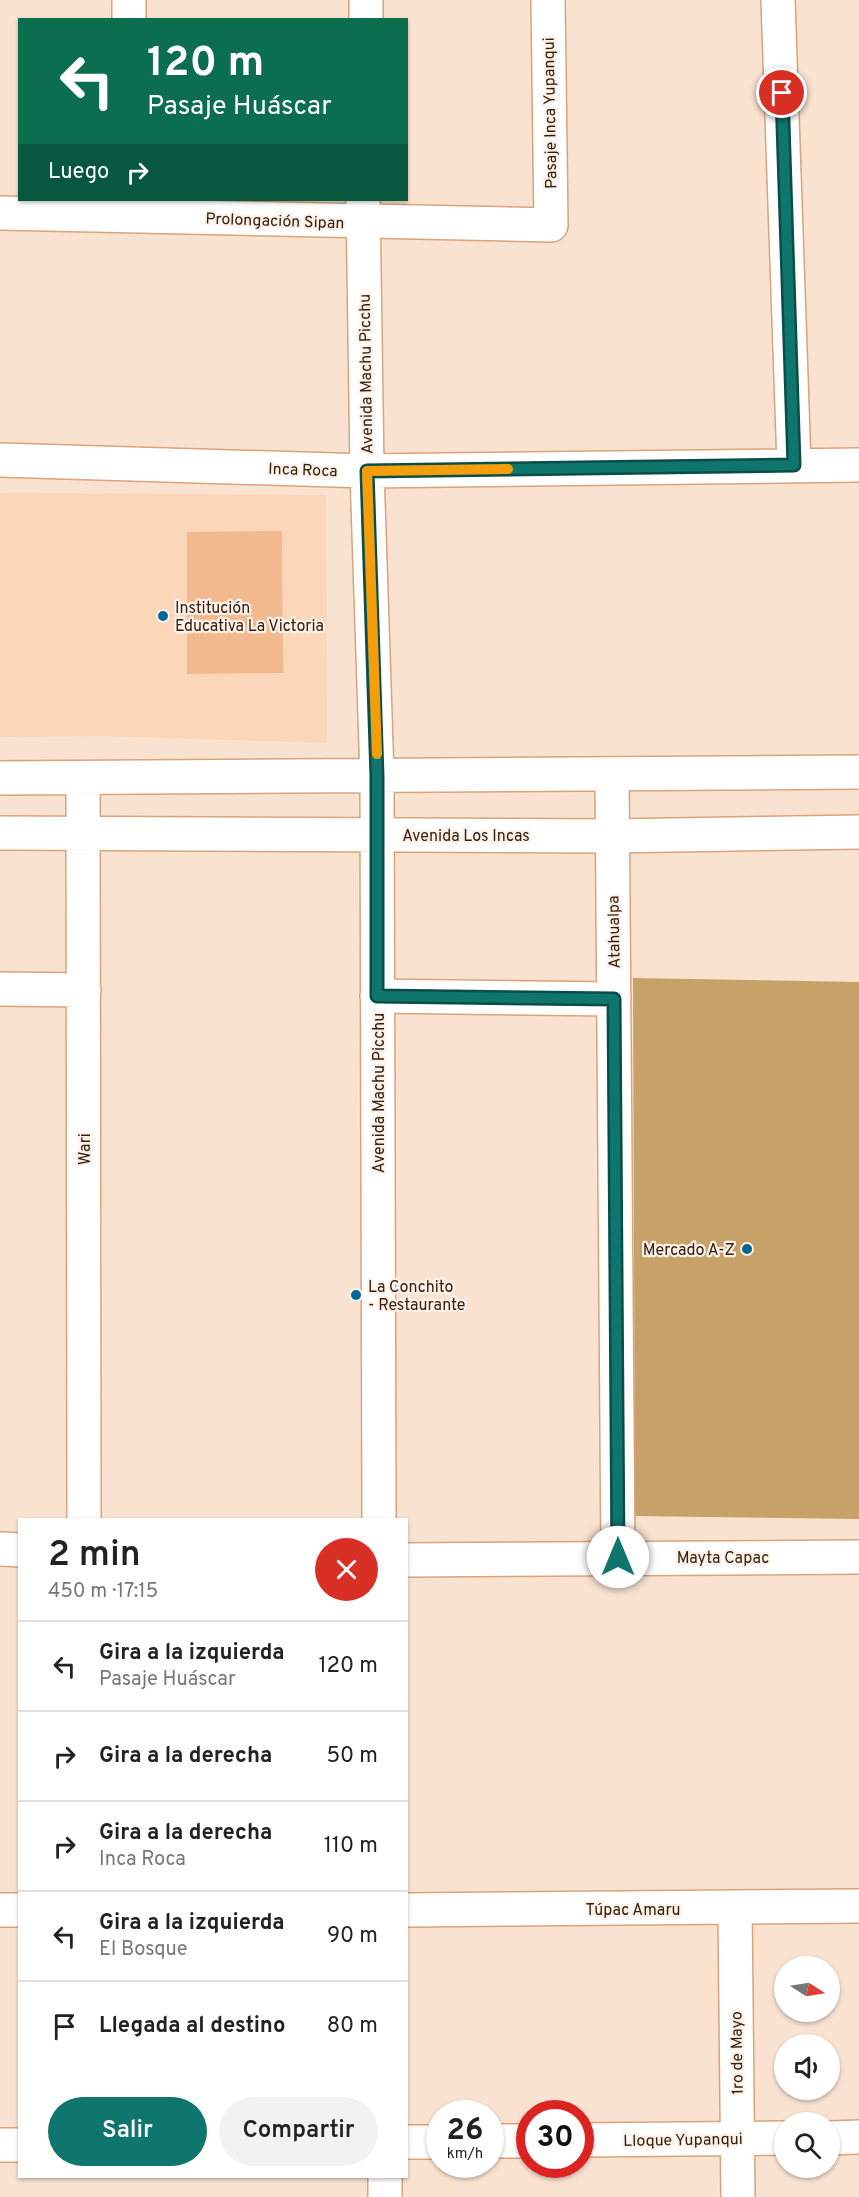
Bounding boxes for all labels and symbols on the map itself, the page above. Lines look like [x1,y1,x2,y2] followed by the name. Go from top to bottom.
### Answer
[540,37,562,189] street label: Pasaje Inca Yupanqui
[756,67,807,118] pin
[205,210,345,234] street label: Prolongación Sipan
[356,294,378,454] street label: Avenida Machu Picchu
[268,460,338,482] street label: Inca Roca
[175,599,324,637] place label: Institución Educativa La Victoria
[156,609,170,623] marker: Institución Educativa La Victoria
[402,827,530,847] street label: Avenida Los Incas
[604,895,626,969] street label: Atahualpa
[370,1013,390,1173] street label: Avenida Machu Picchu
[76,1133,96,1165] street label: Wari
[643,1241,735,1261] place label: Mercado A-Z
[740,1242,754,1256] marker: Mercado A-Z
[368,1278,465,1316] place label: La Conchito - Restaurante
[349,1288,363,1302] marker: La Conchito - Restaurante
[586,1525,650,1589] position arrow
[677,1549,769,1569] street label: Mayta Capac
[586,1901,680,1921] street label: Túpac Amaru
[774,1956,840,2022] north arrow
[727,2011,749,2095] street label: 1ro de Mayo
[516,2100,594,2178] speed limit sign: 30
[623,2130,743,2152] street label: Lloque Yupanqui

